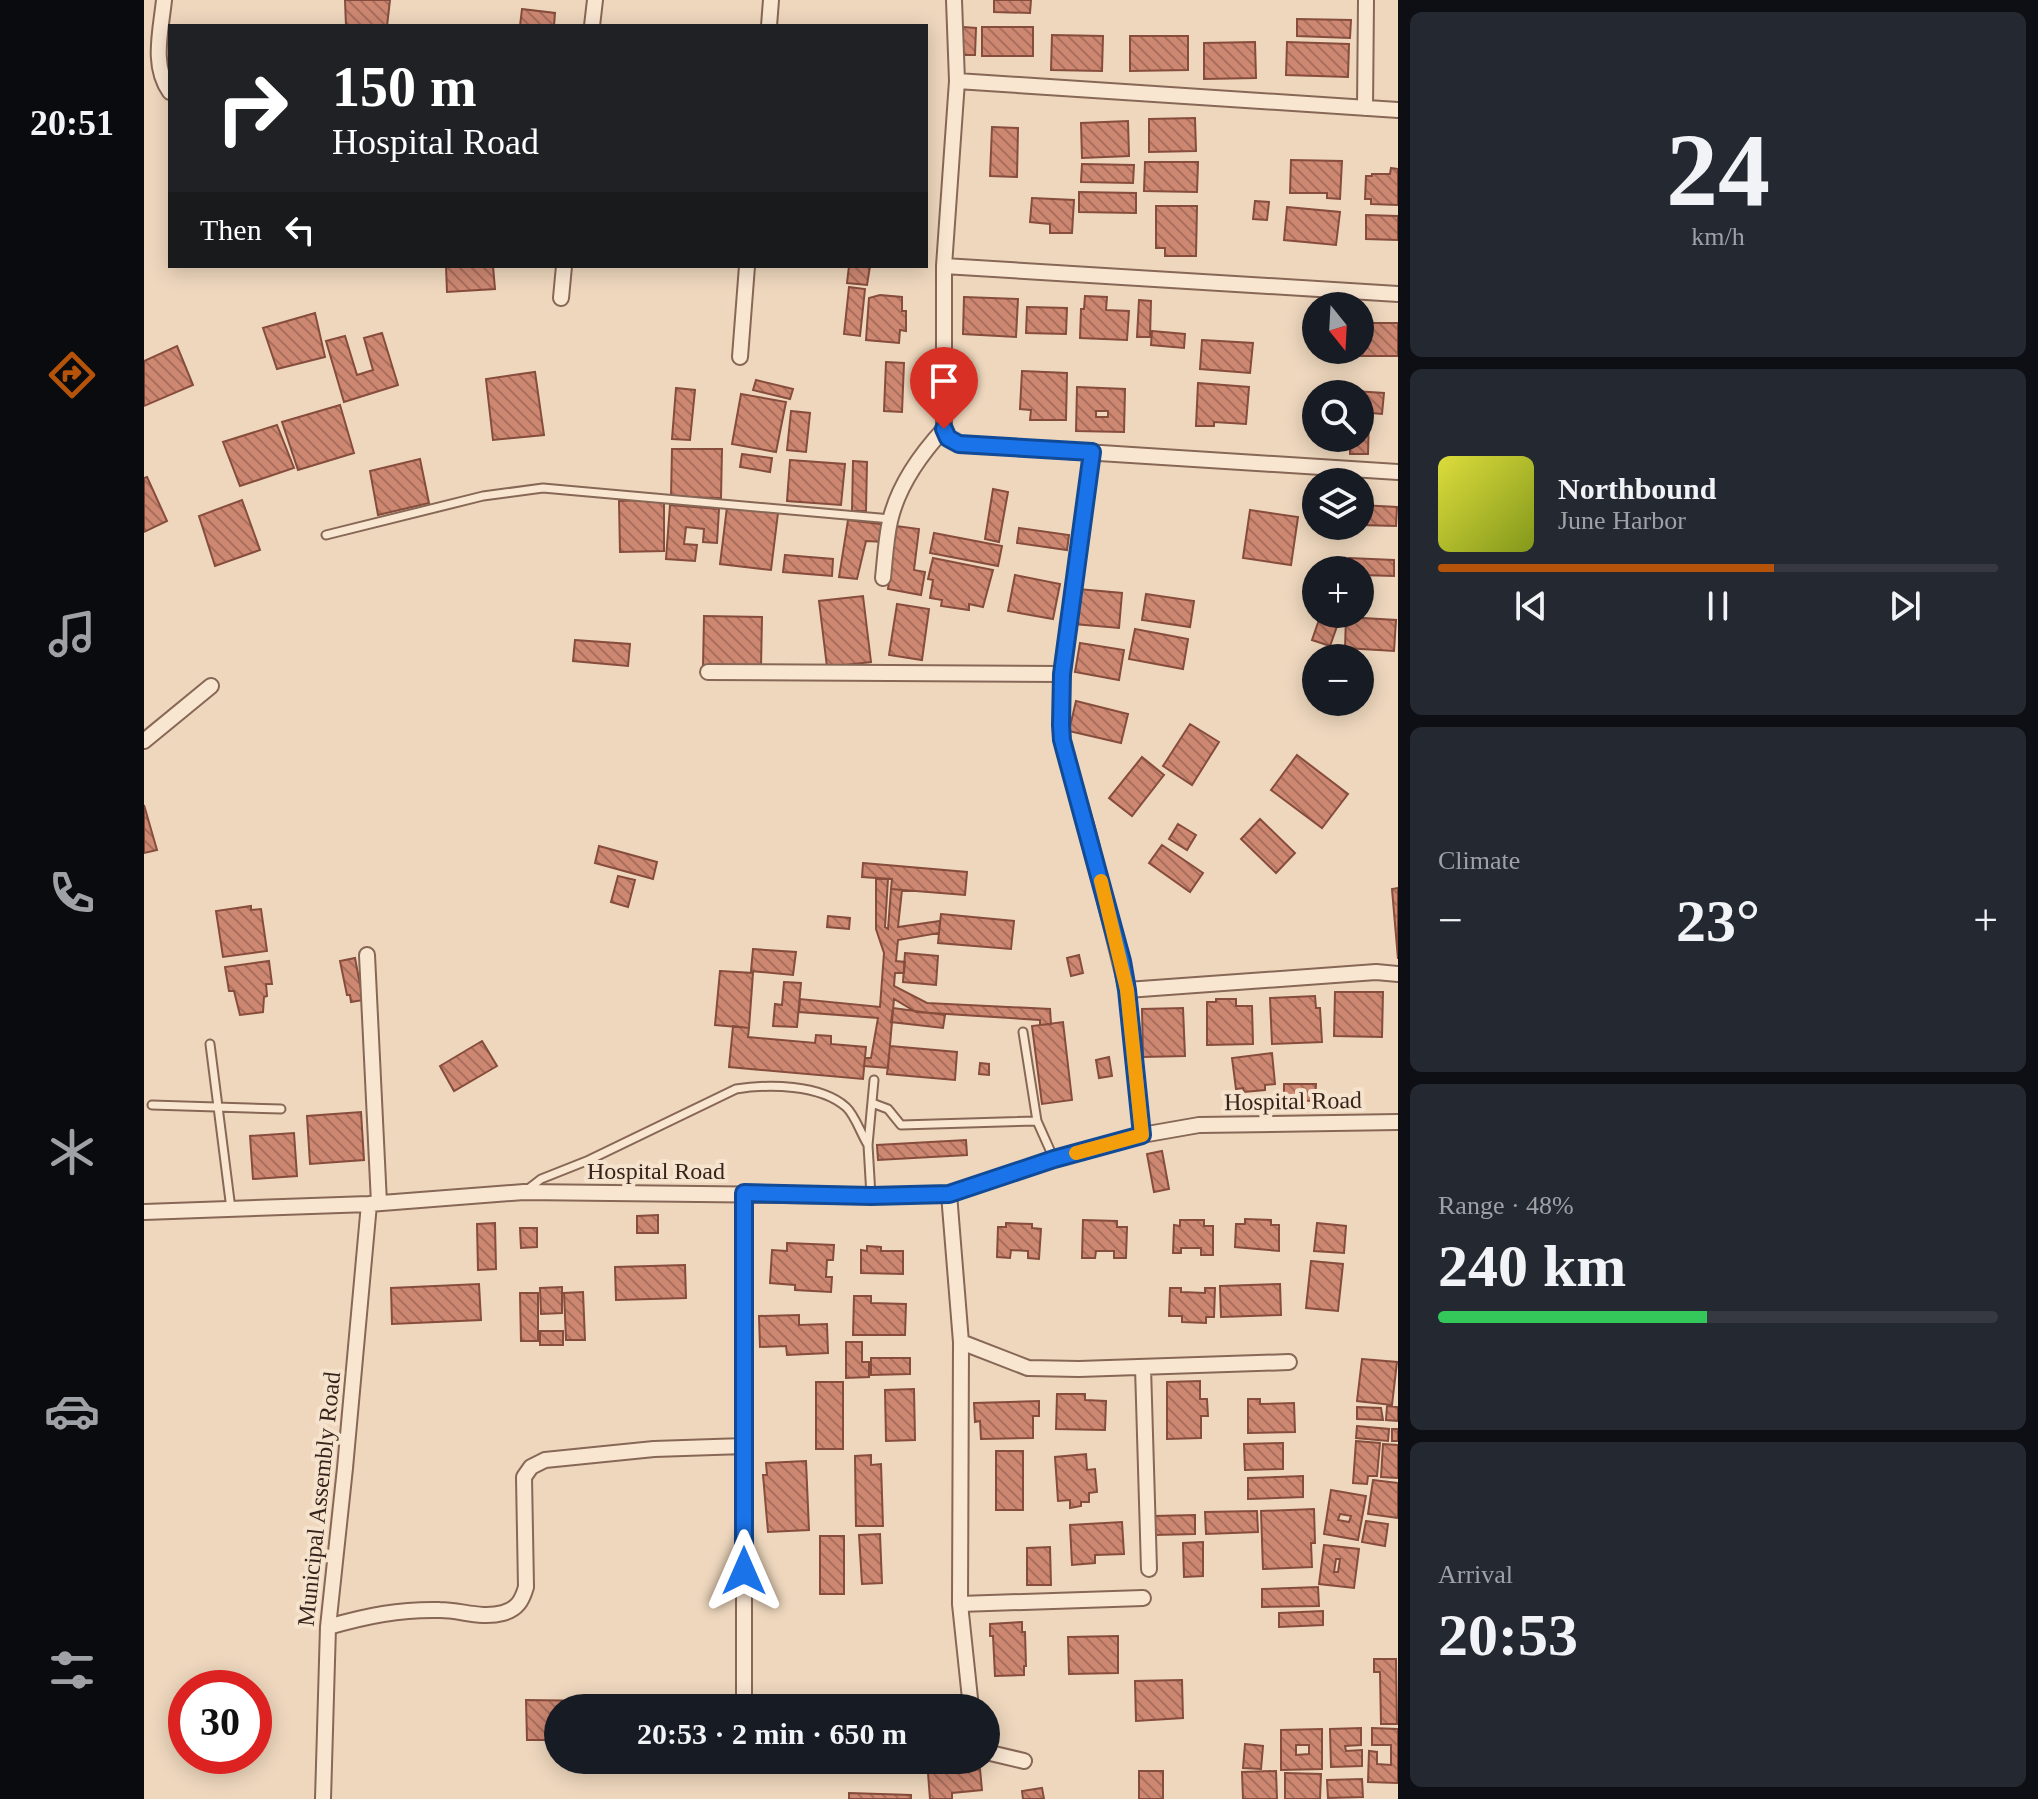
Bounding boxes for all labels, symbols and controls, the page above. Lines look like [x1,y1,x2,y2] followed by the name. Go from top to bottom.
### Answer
[200,56,304,160] icon: right
[332,56,477,118] text: 150 m
[30,103,114,143] text: 20:51
[1666,112,1770,227] text: 24
[332,122,539,162] text: Hospital Road
[278,208,322,252] icon: left
[200,213,262,246] text: Then
[1691,222,1745,251] text: km/h
[1302,292,1374,364] north arrow
[1302,292,1374,716] map controls
[44,347,100,403] icon: directions
[910,347,978,429] pin
[922,359,966,403] icon: arrive
[1302,380,1374,452] button: search
[1302,468,1374,540] button: layers
[1558,472,1716,505] text: Northbound
[1558,506,1686,535] text: June Harbor
[1302,556,1374,628] button: +
[1509,584,1553,628] icon: previous
[1696,584,1740,628] icon: pause
[1883,584,1927,628] icon: next
[44,606,100,662] icon: music
[1302,644,1374,716] button: −
[1438,846,1520,875] text: Climate
[44,865,100,921] icon: phone
[1676,888,1760,954] text: 23°
[1438,896,1463,945] text: −
[1973,896,1998,945] text: +
[1224,1087,1362,1115] street label: Hospital Road
[44,1124,100,1180] icon: climate
[587,1158,725,1184] street label: Hospital Road
[1438,1191,1574,1220] text: Range · 48%
[1438,1233,1626,1299] text: 240 km
[293,1370,345,1628] street label: Municipal Assembly Road
[44,1383,100,1439] icon: car
[702,1529,786,1613] position arrow
[1438,1560,1513,1589] text: Arrival
[1438,1602,1578,1668] text: 20:53
[44,1642,100,1698] icon: filters
[168,1670,272,1774] speed limit sign: 30
[637,1717,907,1750] text: 20:53 · 2 min · 650 m

